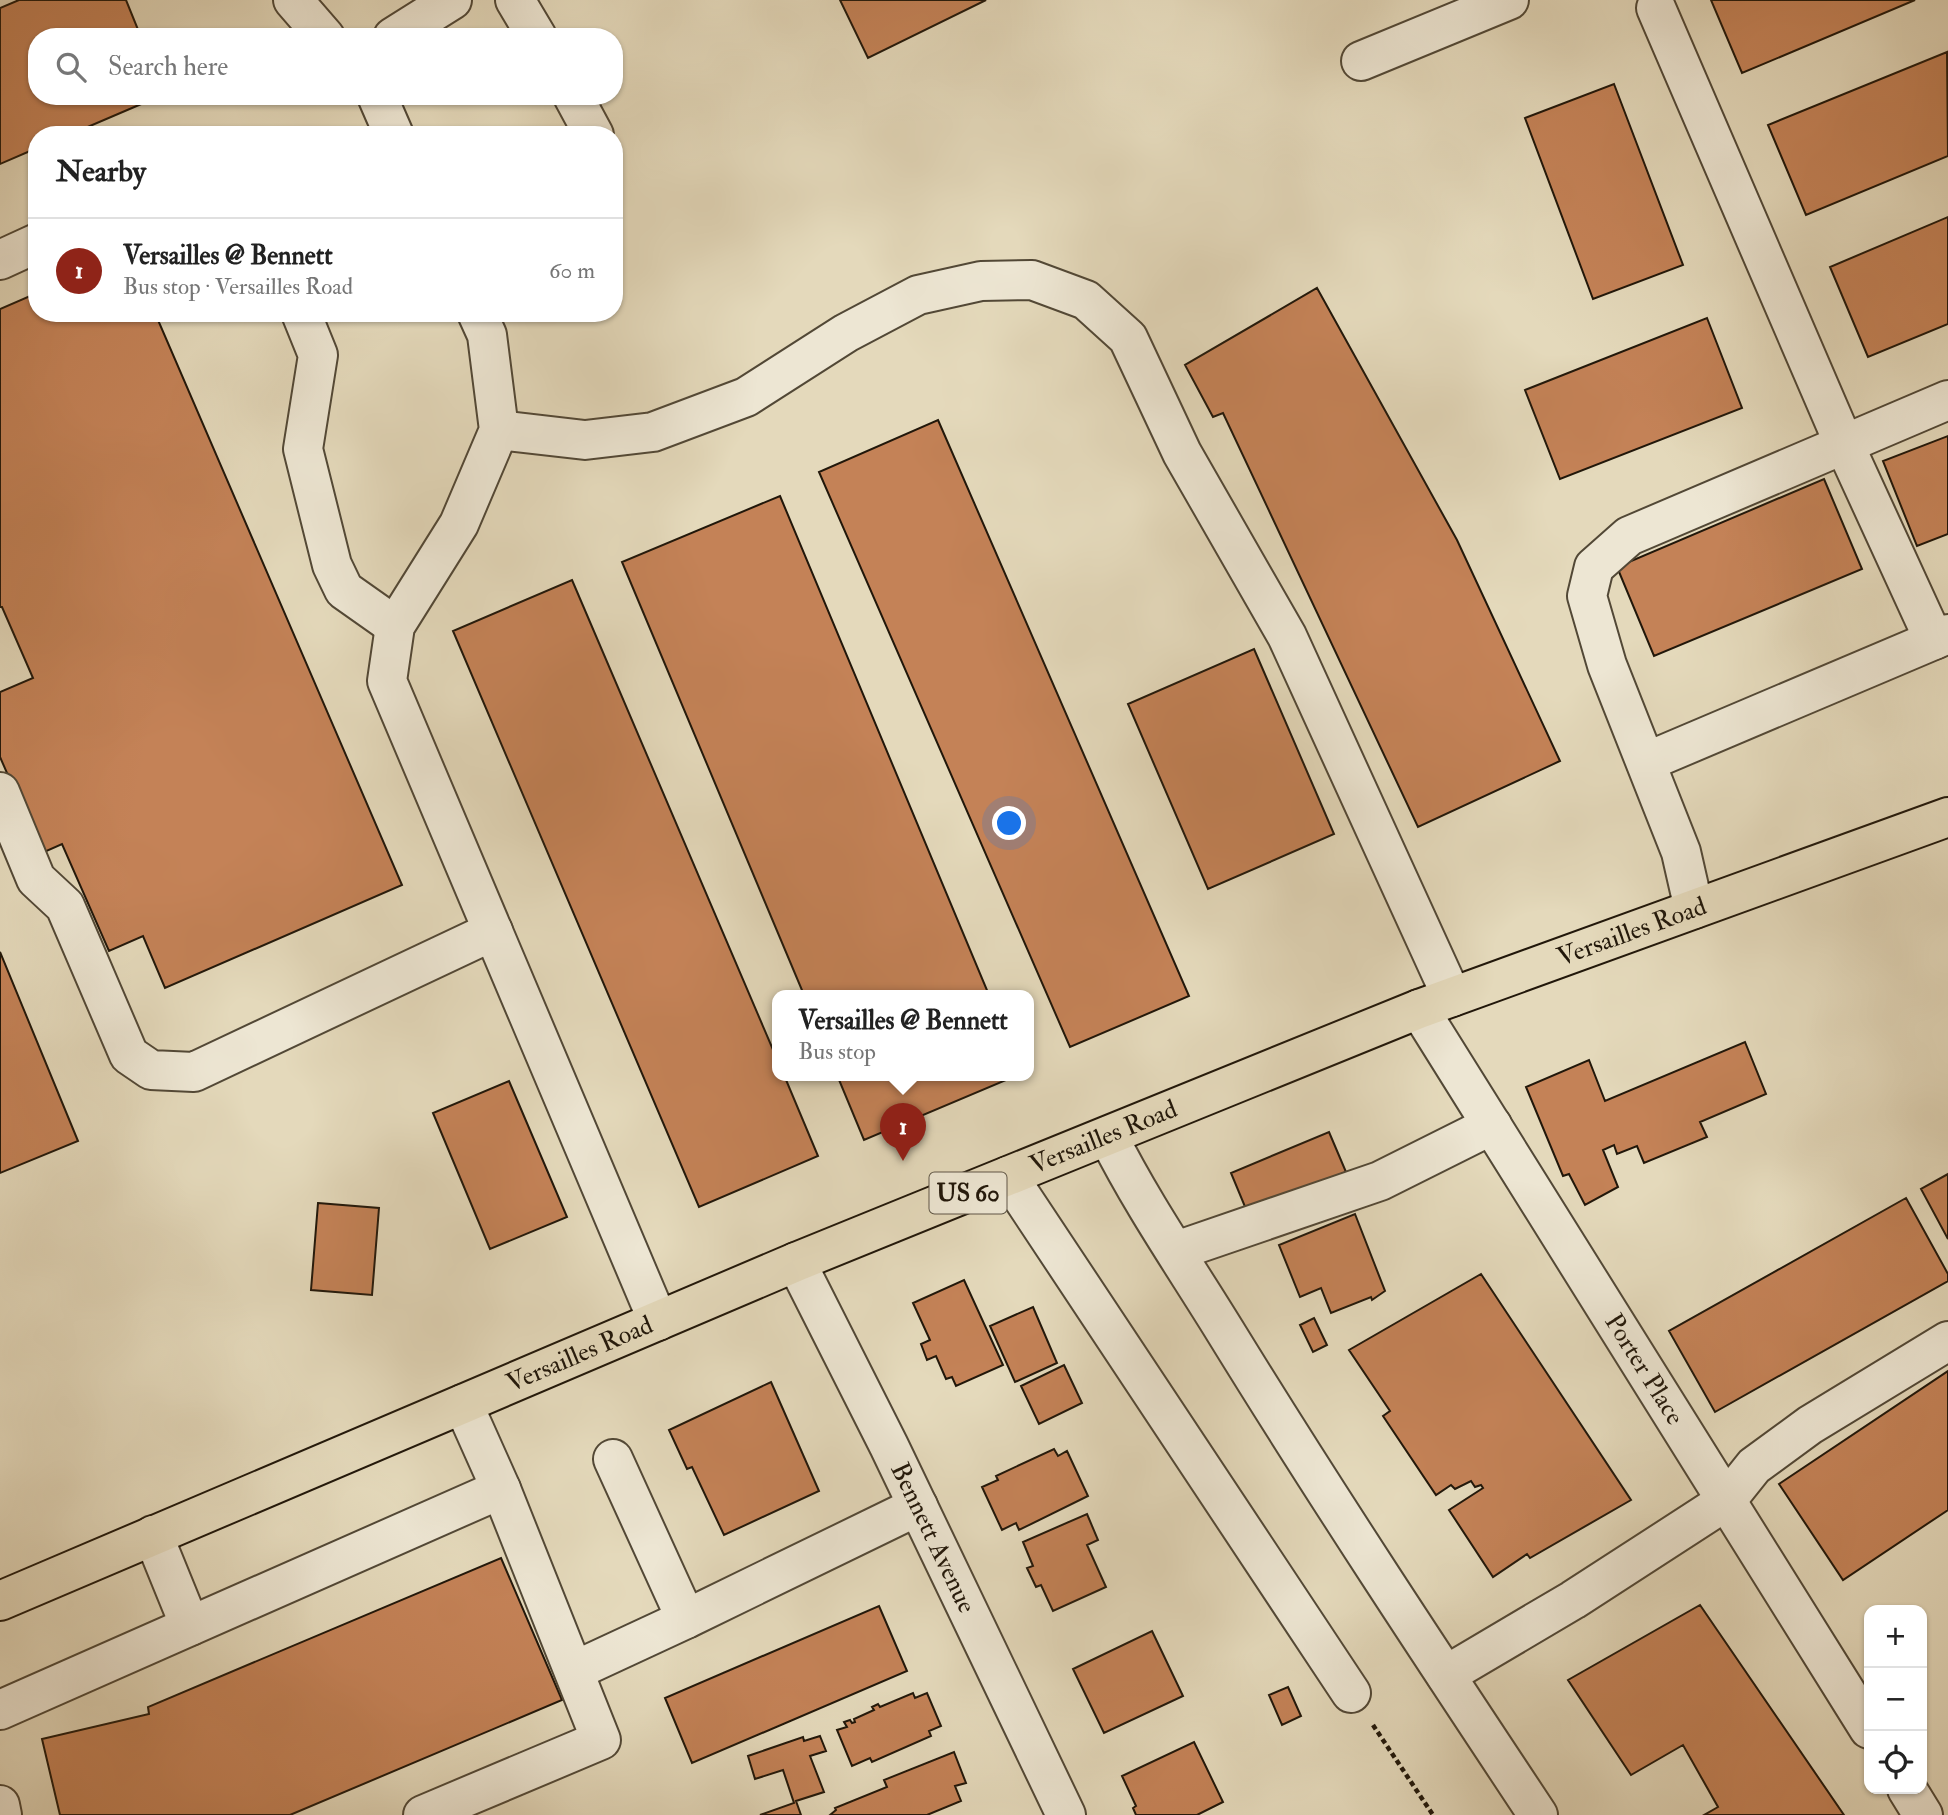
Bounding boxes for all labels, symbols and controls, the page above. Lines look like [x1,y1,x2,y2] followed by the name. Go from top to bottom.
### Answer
[28,28,623,105] search box
[52,48,90,86] icon: search
[108,51,228,83] text: Search here
[56,153,146,190] text: Nearby
[123,240,333,272] text: Versailles @ Bennett
[75,256,83,285] text: 1
[549,256,595,285] text: 60 m
[123,272,353,301] text: Bus stop · Versailles Road
[992,806,1026,840] your location
[1553,890,1711,973] street label: Versailles Road
[772,990,1034,1081] popup
[798,1005,1008,1037] text: Versailles @ Bennett
[798,1037,876,1066] text: Bus stop
[1025,1093,1182,1181] street label: Versailles Road
[880,1103,926,1161] pin: 1
[930,1172,1006,1213] road number: US 60
[1598,1308,1691,1431] street label: Porter Place
[501,1309,658,1399] street label: Versailles Road
[883,1457,983,1618] street label: Bennett Avenue
[1864,1605,1927,1794] map controls
[1864,1605,1927,1668] button: +
[1864,1668,1927,1731] button: −
[1864,1731,1927,1794] button: locate

